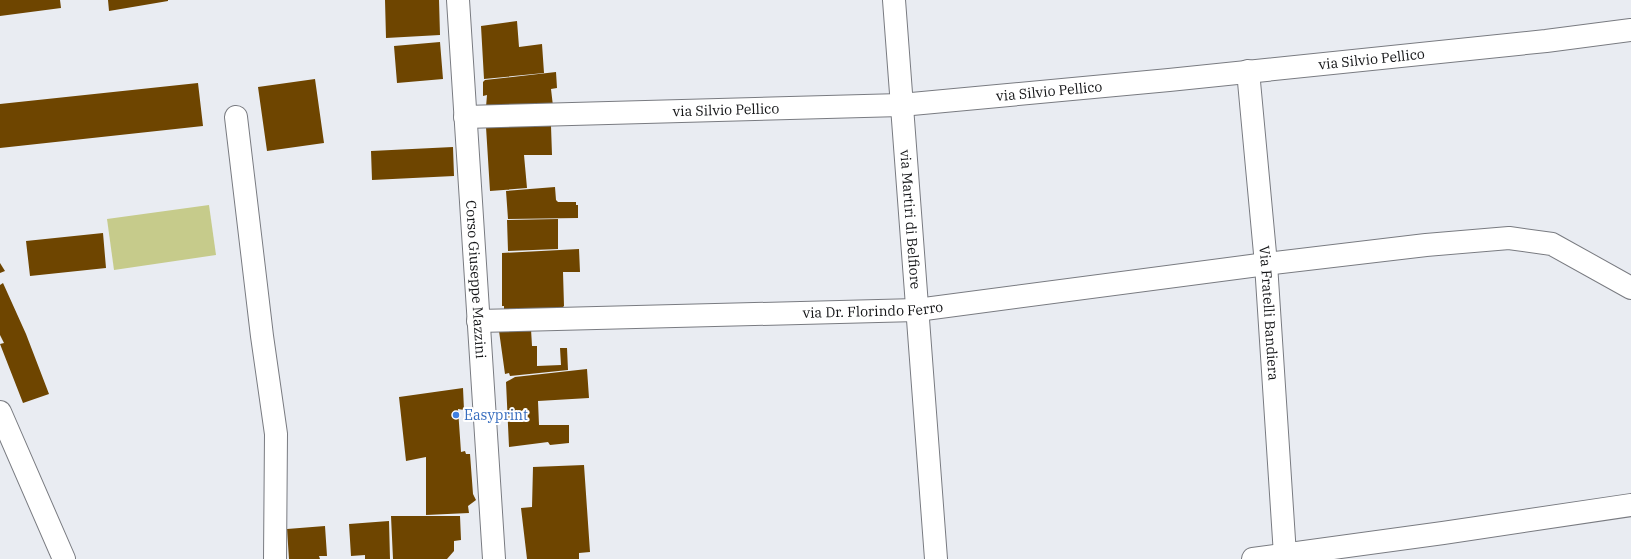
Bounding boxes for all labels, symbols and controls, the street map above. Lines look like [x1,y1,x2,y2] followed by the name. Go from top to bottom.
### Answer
[1318,45,1426,73] street label: via Silvio Pellico
[995,77,1103,105] street label: via Silvio Pellico
[672,99,780,120] street label: via Silvio Pellico
[896,149,925,290] street label: via Martiri di Belfiore
[462,200,490,359] street label: Corso Giuseppe Mazzini
[1255,245,1283,382] street label: Via Fratelli Bandiera
[802,298,944,322] street label: via Dr. Florindo Ferro
[464,406,528,424] place label: Easyprint
[451,410,461,420] marker: Easyprint

